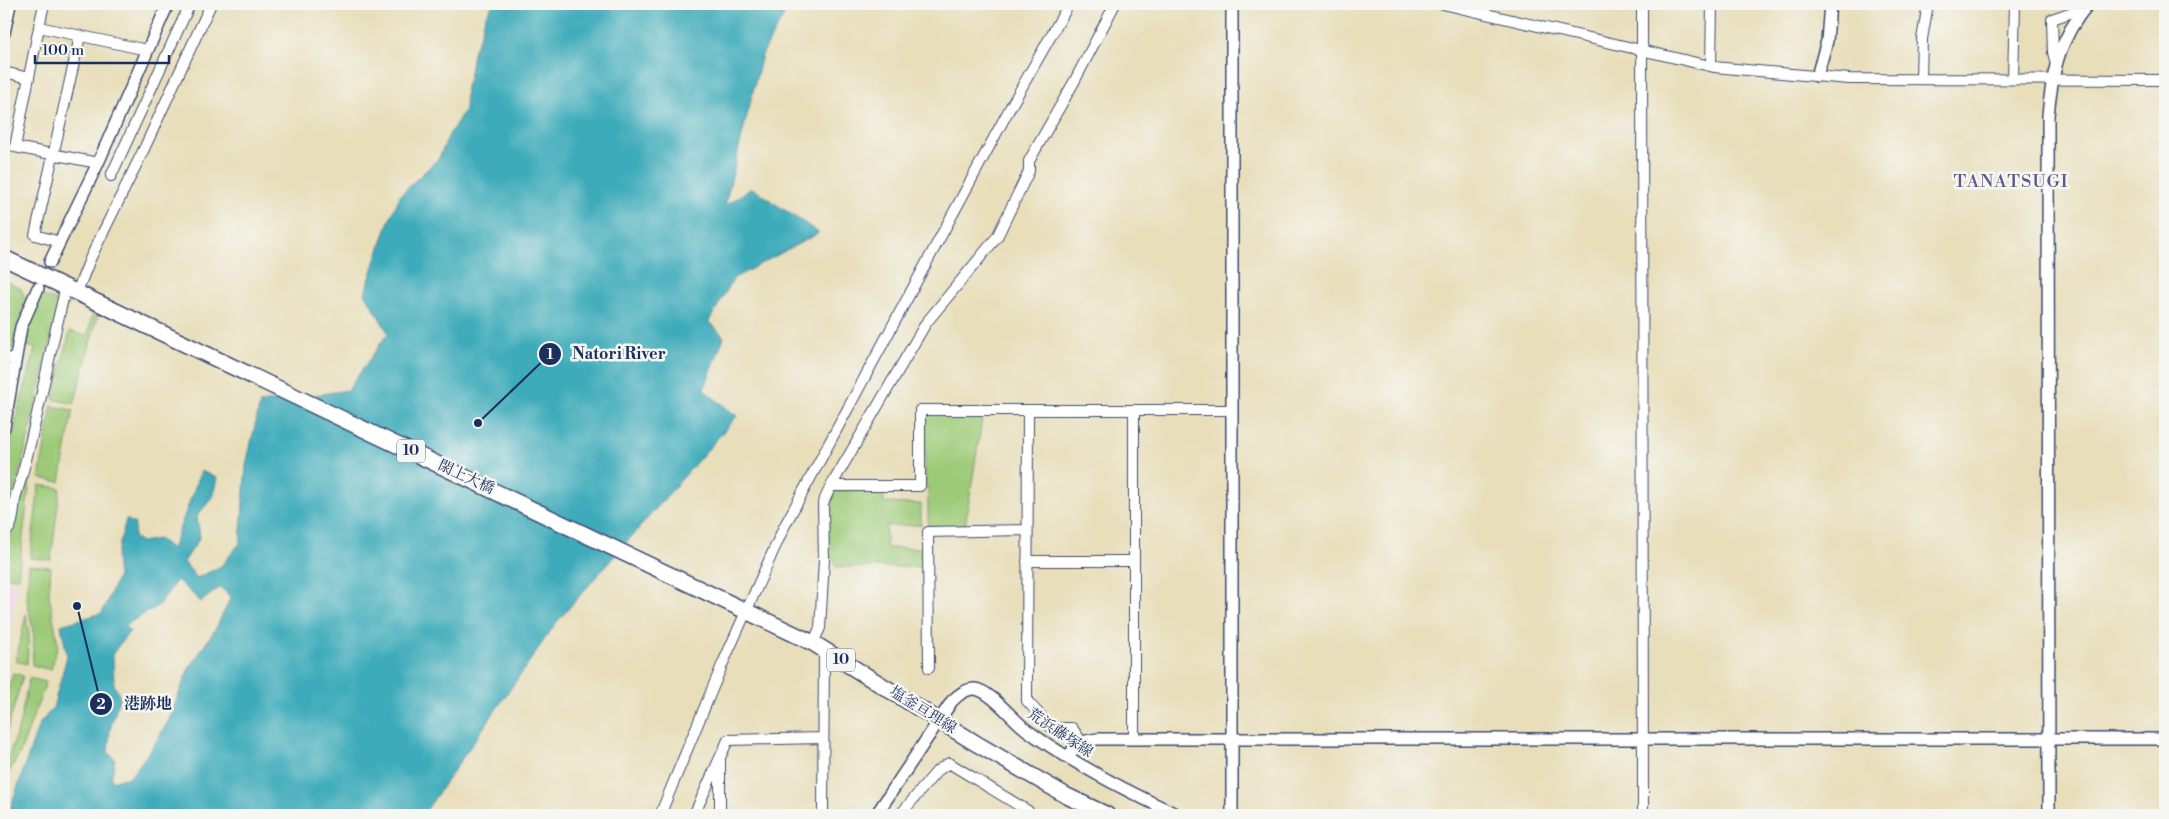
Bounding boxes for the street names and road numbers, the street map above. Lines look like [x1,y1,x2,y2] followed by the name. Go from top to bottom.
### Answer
[397,440,425,462] road number: 10
[435,456,497,498] street label: 閖上大橋
[827,648,855,672] road number: 10
[886,682,960,738] street label: 塩釜亘理線
[1024,704,1096,762] street label: 荒浜藤塚線

